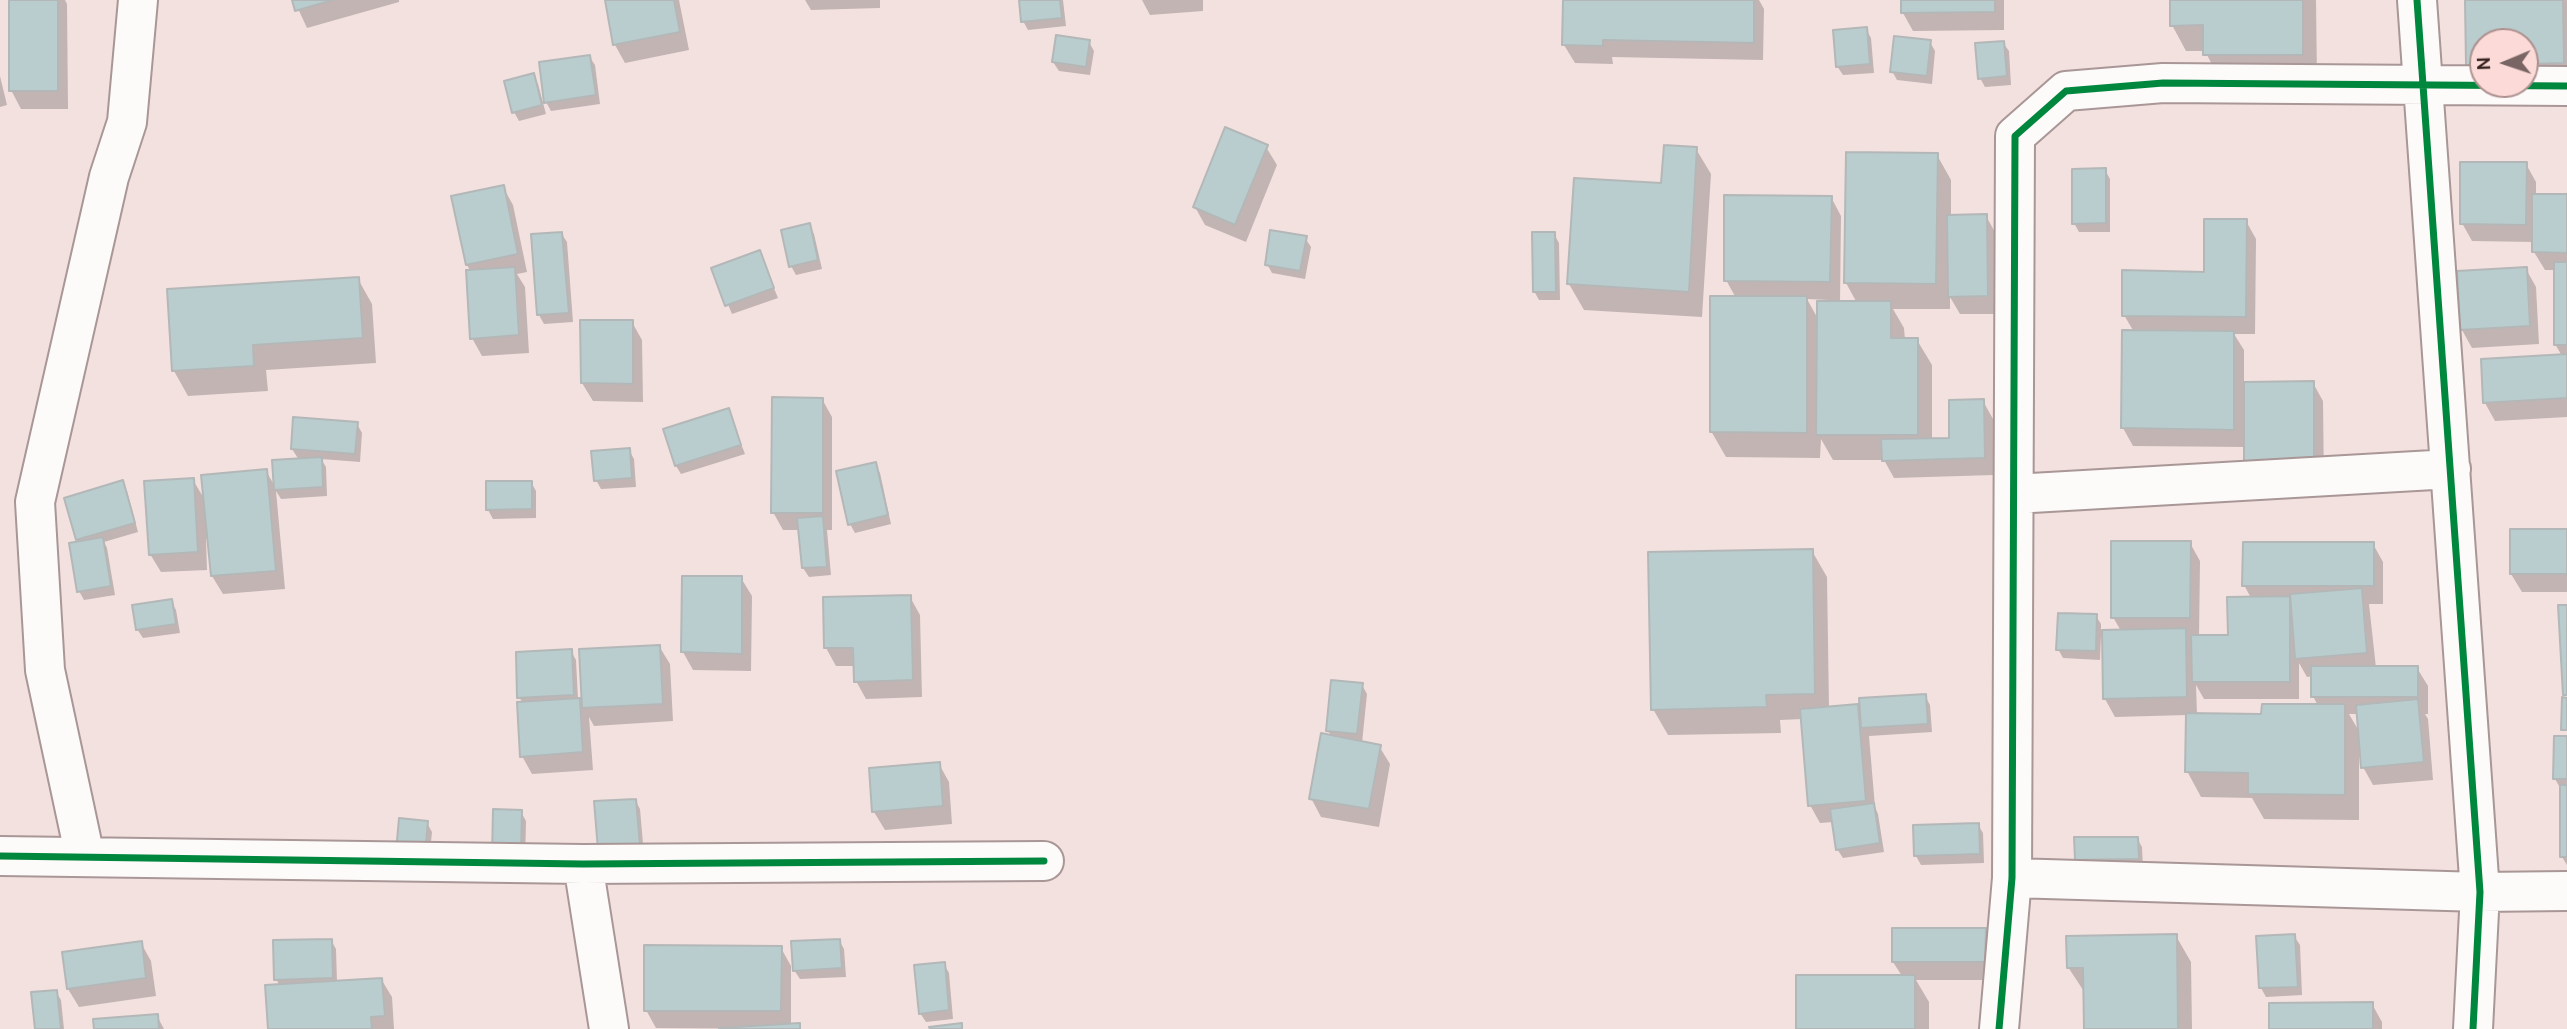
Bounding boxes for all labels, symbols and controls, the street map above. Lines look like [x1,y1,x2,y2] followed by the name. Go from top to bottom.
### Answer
[2469,28,2539,98] north arrow
[2473,56,2497,71] text: N

